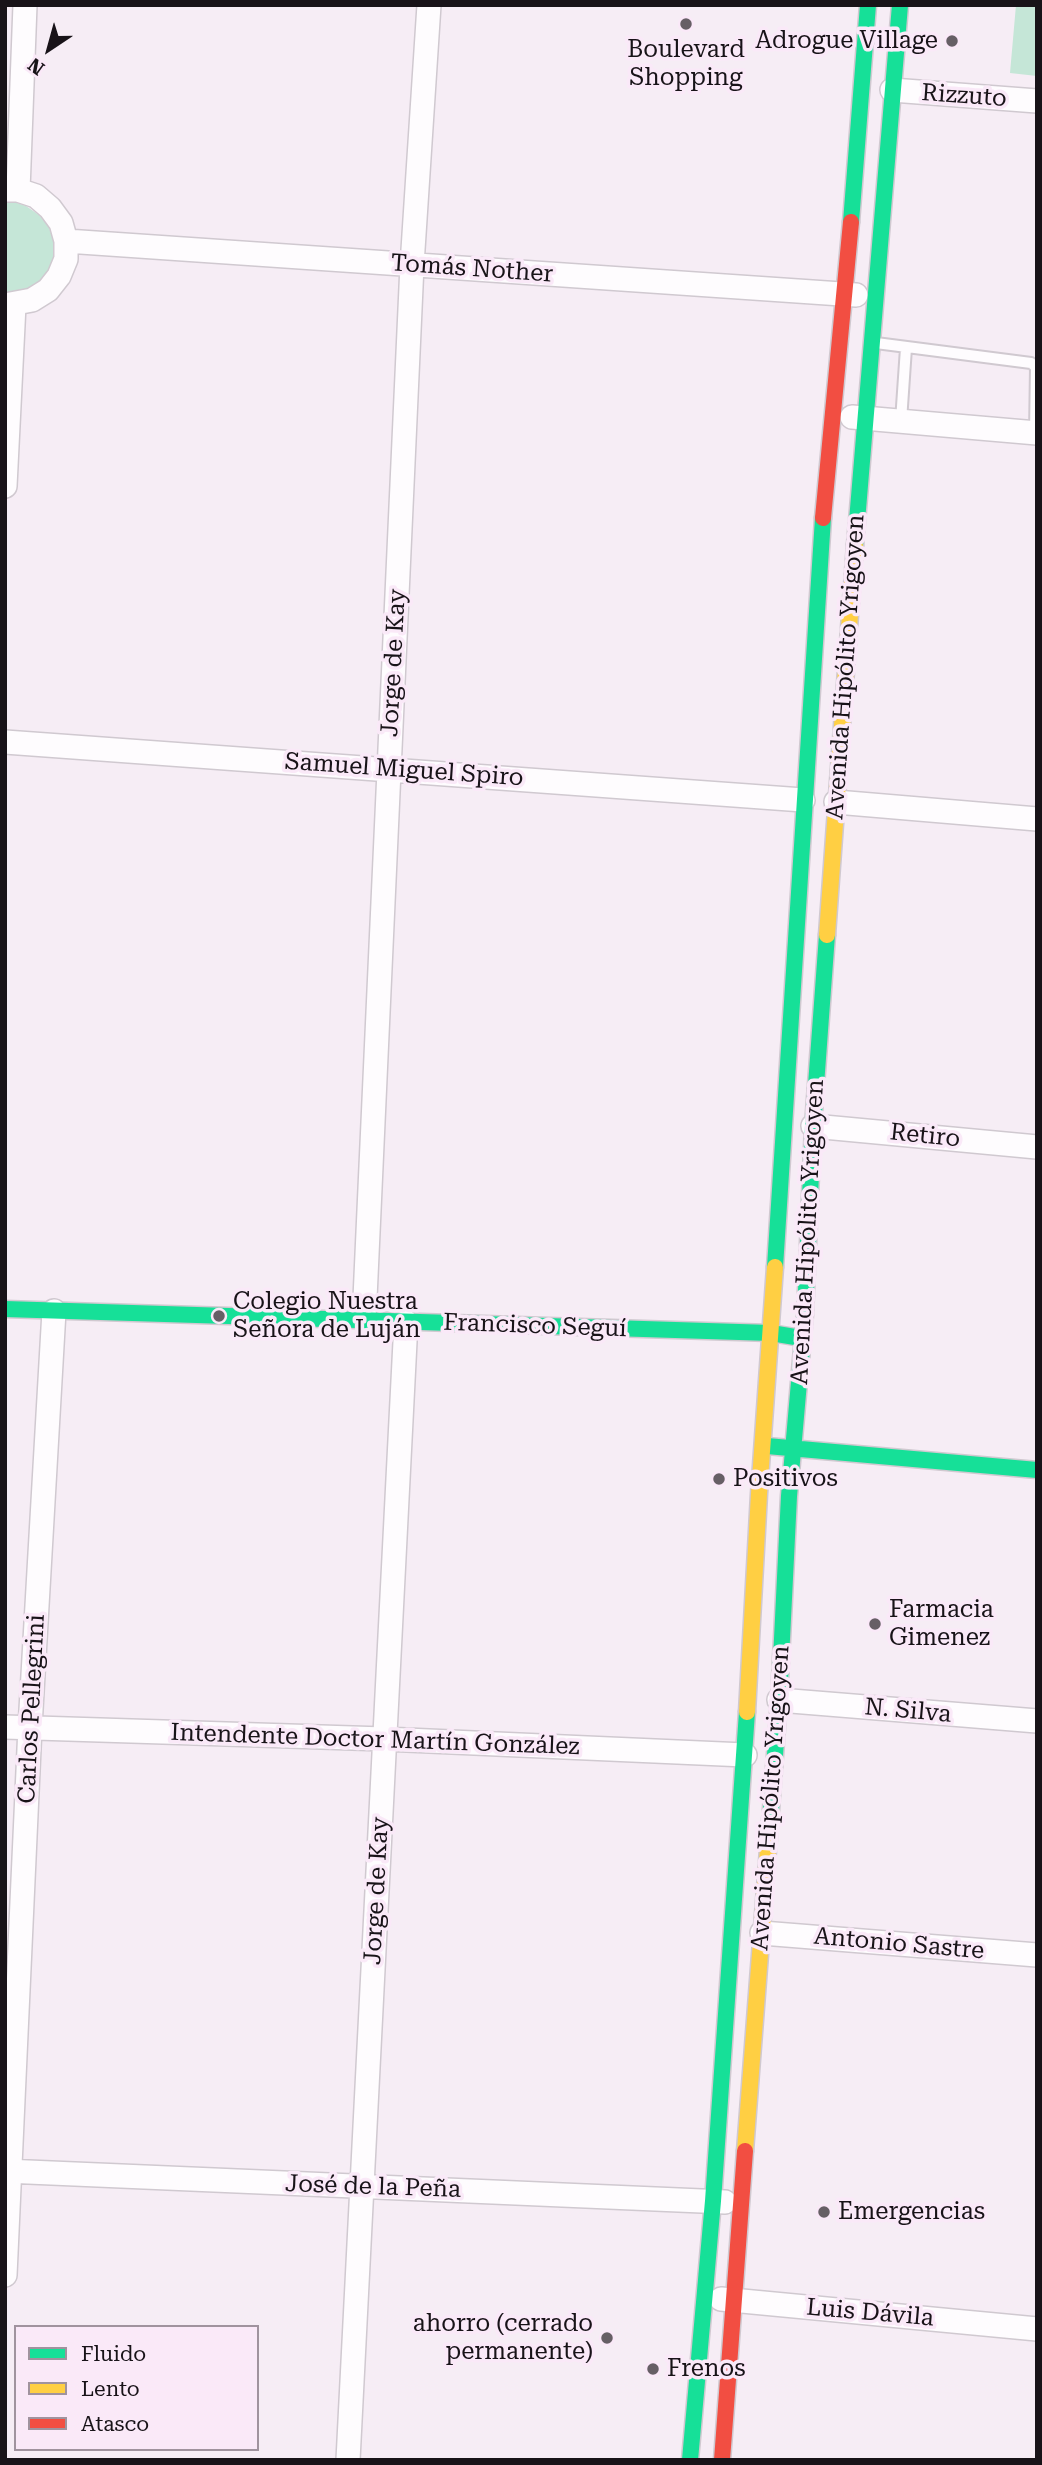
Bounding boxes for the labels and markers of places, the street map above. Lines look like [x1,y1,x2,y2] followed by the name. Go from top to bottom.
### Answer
[678,16,694,32] marker: Boulevard Shopping
[755,27,938,55] place label: Adrogue Village
[944,33,960,49] marker: Adrogue Village
[627,36,745,92] place label: Boulevard Shopping
[233,1288,420,1344] place label: Colegio Nuestra Señora de Luján
[211,1308,227,1324] marker: Colegio Nuestra Señora de Luján
[733,1465,838,1493] place label: Positivos
[711,1471,727,1487] marker: Positivos
[889,1596,994,1652] place label: Farmacia Gimenez
[867,1616,883,1632] marker: Farmacia Gimenez
[838,2198,985,2226] place label: Emergencias
[816,2204,832,2220] marker: Emergencias
[413,2310,593,2366] place label: ahorro (cerrado permanente)
[599,2330,615,2346] marker: ahorro (cerrado permanente)
[667,2355,746,2383] place label: Frenos
[645,2361,661,2377] marker: Frenos

